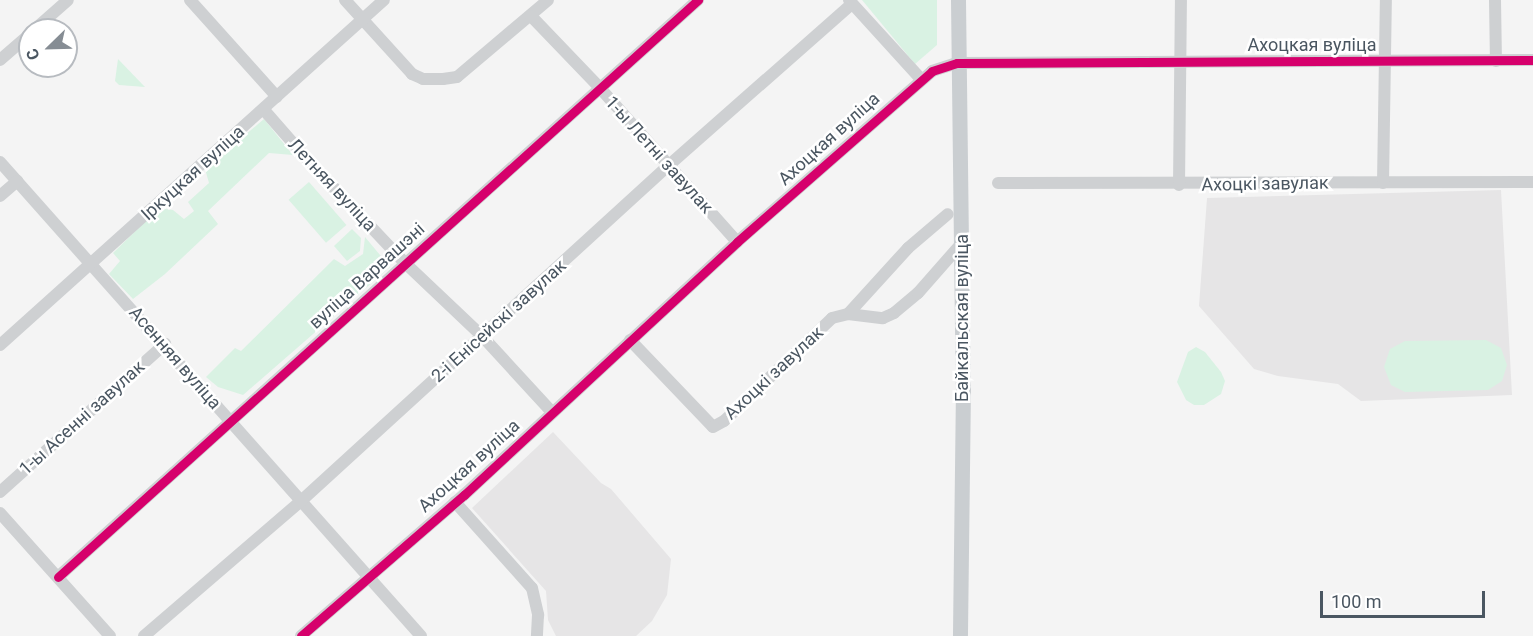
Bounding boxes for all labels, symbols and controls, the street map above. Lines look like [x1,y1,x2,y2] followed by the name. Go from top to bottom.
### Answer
[18,18,78,78] north arrow
[1248,34,1376,56] street label: Ахоцкая вуліца
[22,46,44,63] text: С
[774,88,884,190] street label: Ахоцкая вуліца
[601,92,717,218] street label: 1-ы Летні завулак
[137,121,249,225] street label: Іркуцкая вуліца
[284,134,380,236] street label: Летняя вуліца
[1201,172,1329,196] street label: Ахоцкі завулак
[305,218,429,334] street label: вуліца Варвашэні
[951,234,973,402] street label: Байкальская вуліца
[427,255,571,387] street label: 2-і Енісейскі завулак
[124,302,226,414] street label: Асенняя вуліца
[720,322,828,424] street label: Ахоцкі завулак
[15,356,149,480] street label: 1-ы Асенні завулак
[414,415,524,517] street label: Ахоцкая вуліца
[1323,579,1488,617] scale bar
[1331,591,1382,612] text: 100 m

